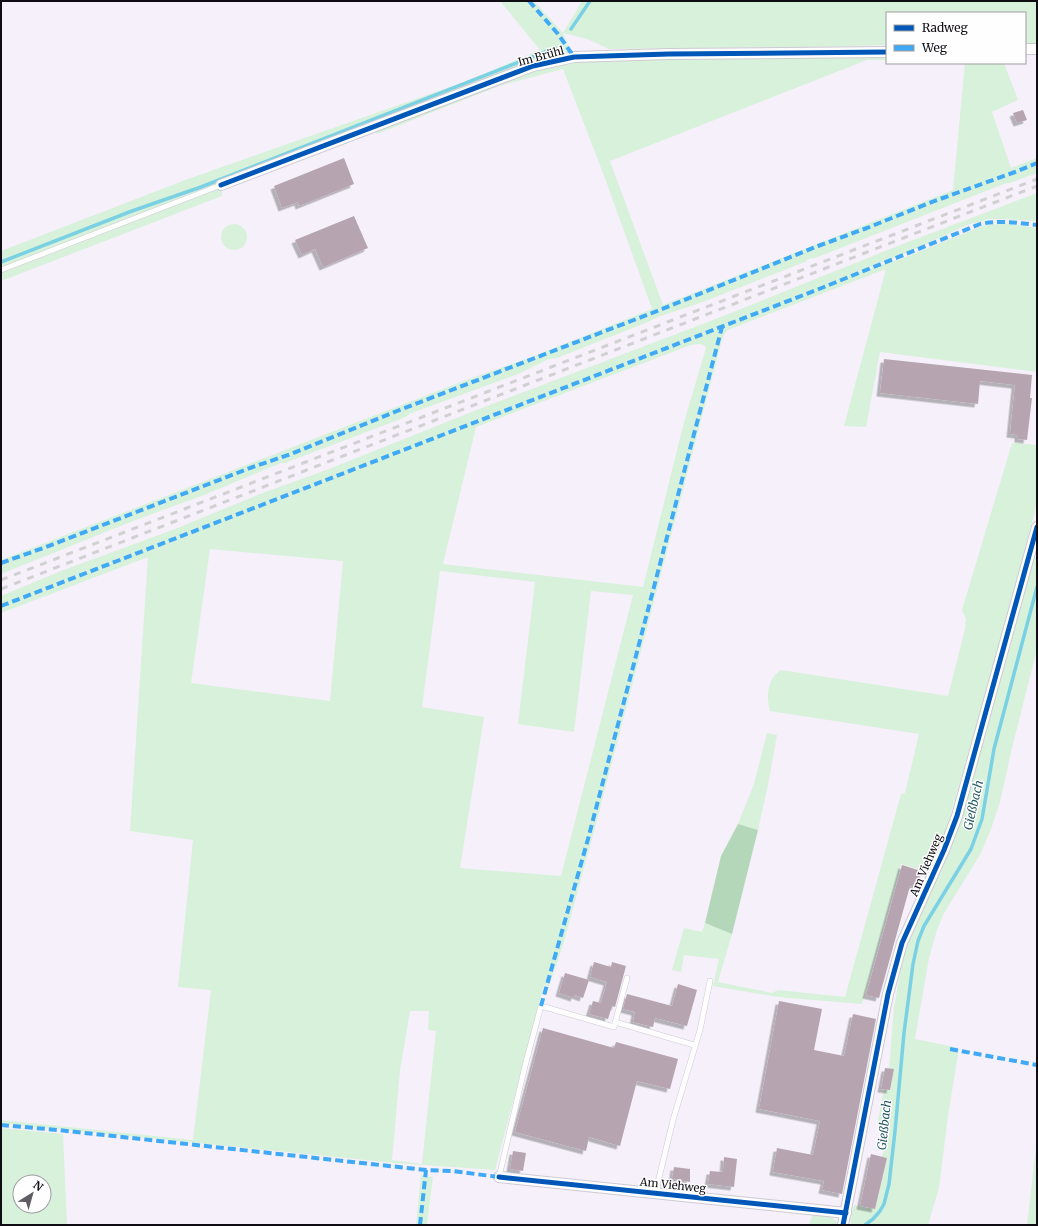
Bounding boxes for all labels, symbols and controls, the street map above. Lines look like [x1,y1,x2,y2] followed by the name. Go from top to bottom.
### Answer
[886,12,1026,64] legend
[922,20,968,35] text: Radweg
[921,40,948,55] text: Weg
[516,43,566,69] street label: Im Brühl
[960,779,986,831] water label: Gießbach
[906,831,946,899] street label: Am Viehweg
[874,1099,894,1151] water label: Gießbach
[12,1174,52,1214] north arrow
[638,1174,707,1195] street label: Am Viehweg
[30,1178,46,1194] text: N

